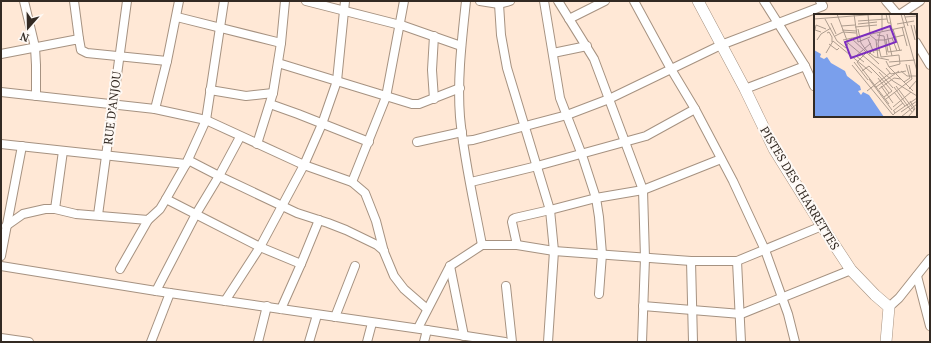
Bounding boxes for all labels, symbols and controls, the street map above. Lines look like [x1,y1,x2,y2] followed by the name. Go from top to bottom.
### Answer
[8,8,48,48] north arrow
[814,14,917,117] inset map
[18,29,31,45] text: N
[100,70,124,146] street label: RUE D’ANJOU
[757,123,843,253] street label: PISTES DES CHARRETTES

